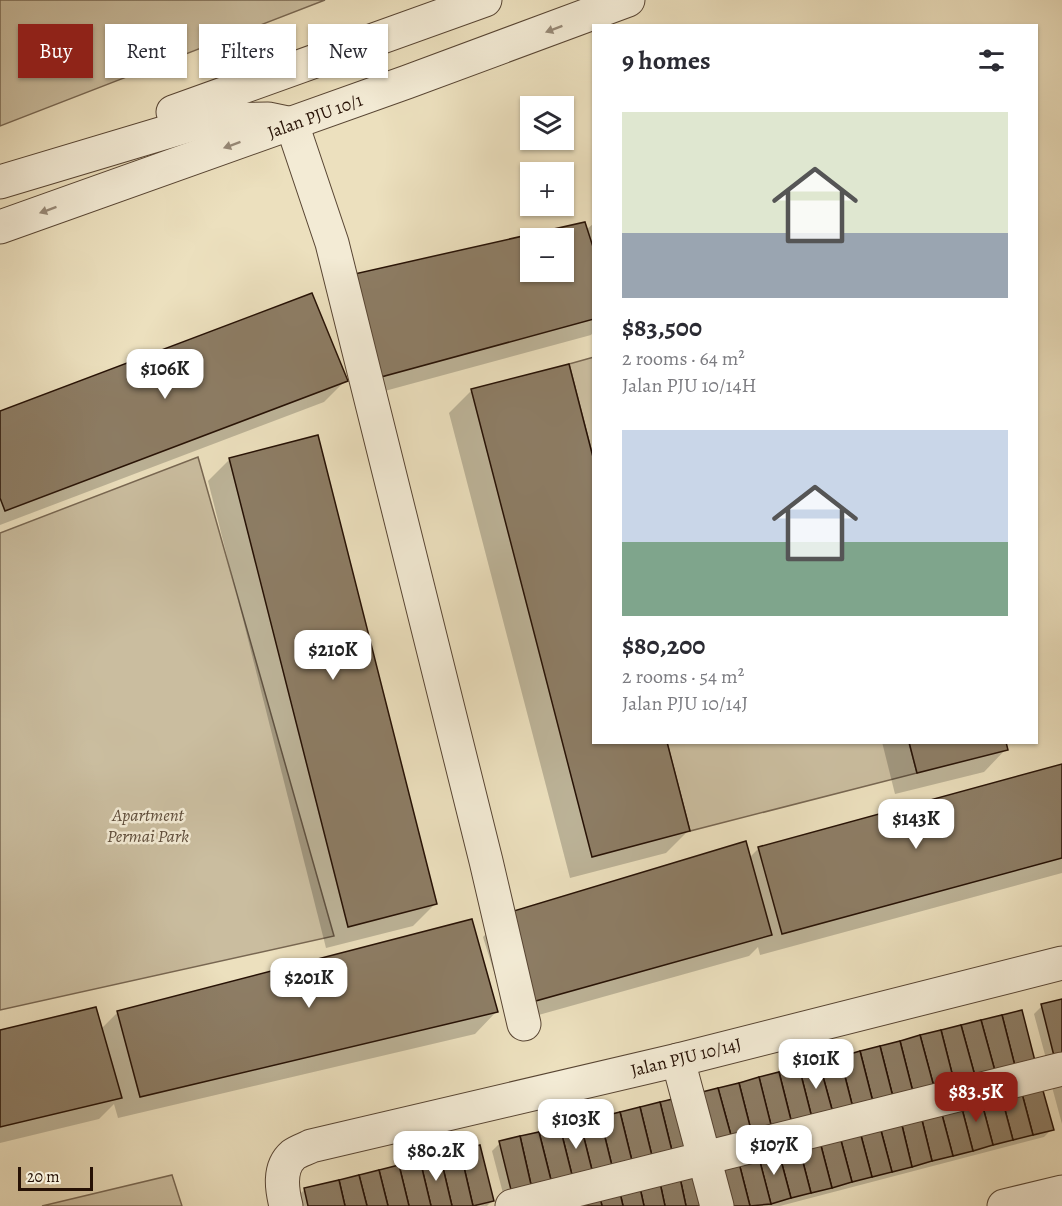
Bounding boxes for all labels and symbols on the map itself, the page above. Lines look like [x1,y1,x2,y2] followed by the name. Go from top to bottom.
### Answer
[545,25,563,34] one-way arrow
[264,88,366,144] street label: Jalan PJU 10/1
[223,141,241,151] one-way arrow
[39,206,57,216] one-way arrow
[123,349,207,400] pin: $106K
[291,630,375,681] pin: $210K
[874,799,958,850] pin: $143K
[107,803,189,848] park label: Apartment Permai Park
[267,958,351,1009] pin: $201K
[628,1032,744,1082] street label: Jalan PJU 10/14J
[774,1039,858,1090] pin: $101K
[927,1072,1025,1123] pin: $83.5K
[534,1099,618,1150] pin: $103K
[732,1125,816,1176] pin: $107K
[387,1131,485,1182] pin: $80.2K
[18,1164,93,1192] scale bar

